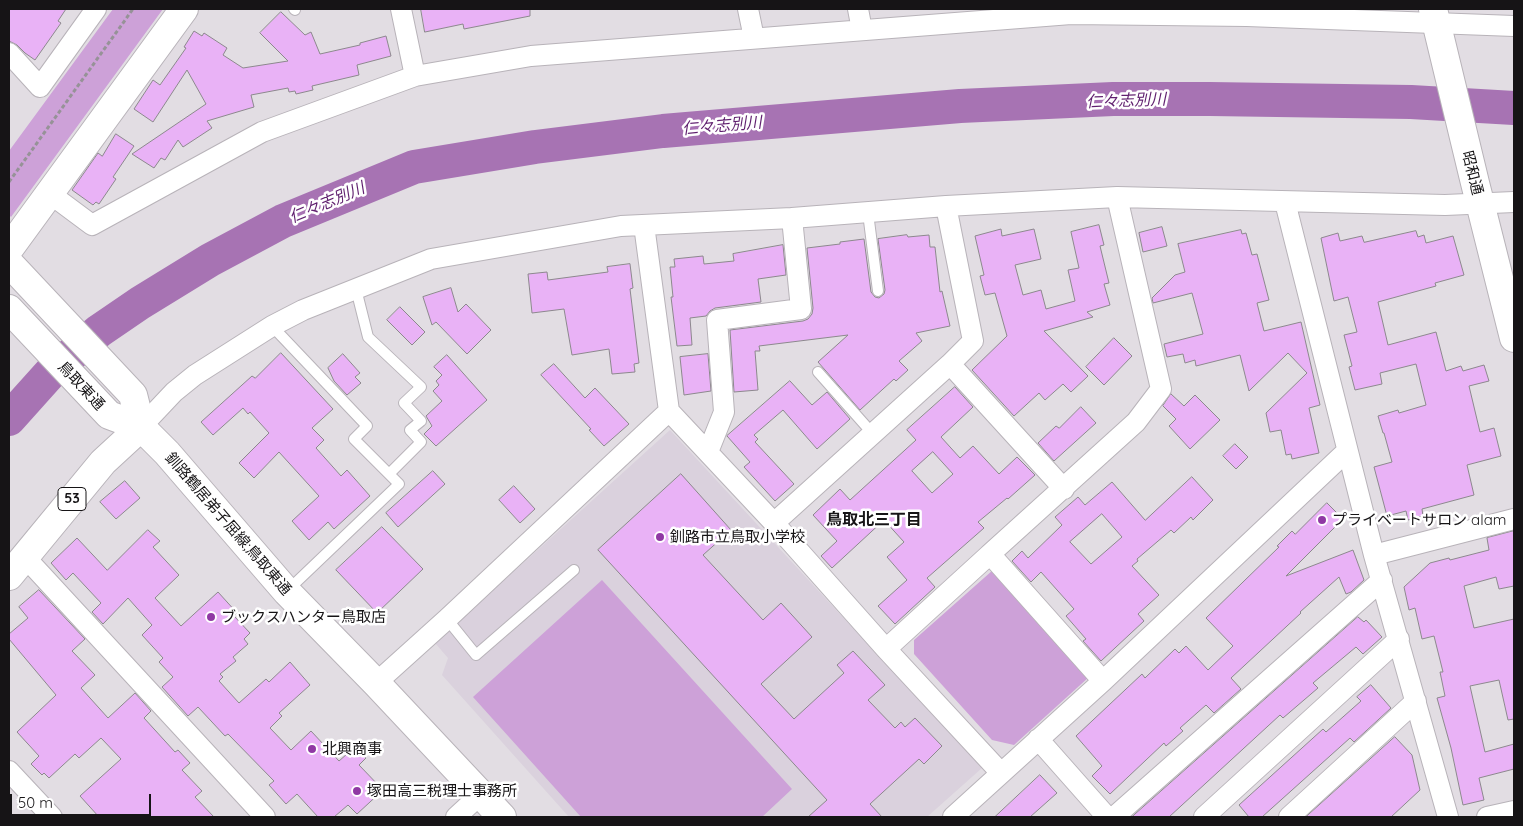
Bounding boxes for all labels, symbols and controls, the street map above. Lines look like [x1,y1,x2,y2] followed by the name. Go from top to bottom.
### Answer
[1086,90,1166,112] water label: 仁々志別川
[681,113,763,139] water label: 仁々志別川
[1458,149,1486,197] street label: 昭和通
[286,179,368,227] water label: 仁々志別川
[54,358,108,414] street label: 鳥取東通
[161,449,295,599] street label: 釧路鶴居弟子屈線;鳥取東通
[58,488,86,510] road number: 53
[826,510,922,530] district label: 鳥取北三丁目
[1332,511,1506,529] place label: プライベートサロン alam
[1316,514,1328,526] marker: プライベートサロン alam
[670,528,805,546] place label: 釧路市立鳥取小学校
[654,531,666,543] marker: 釧路市立鳥取小学校
[221,608,386,626] place label: ブックスハンター鳥取店
[205,611,217,623] marker: ブックスハンター鳥取店
[322,740,382,758] place label: 北興商事
[306,743,318,755] marker: 北興商事
[367,782,517,800] place label: 塚田高三税理士事務所
[12,784,154,816] scale bar
[351,785,363,797] marker: 塚田高三税理士事務所
[18,793,53,812] text: 50 m

